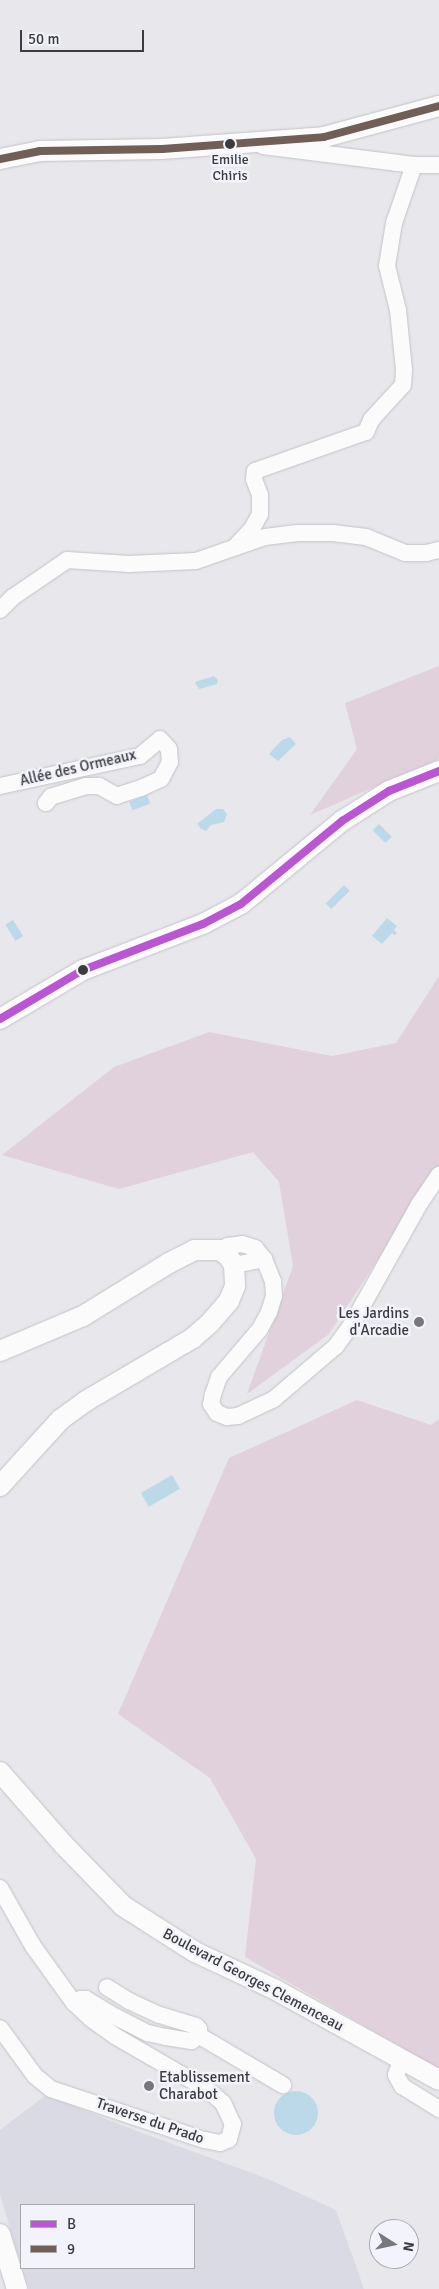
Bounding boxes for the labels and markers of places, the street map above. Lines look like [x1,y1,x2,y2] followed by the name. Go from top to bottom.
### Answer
[225,139,235,149] marker: Emilie Chiris
[211,152,249,184] place label: Emilie Chiris
[78,965,88,975] unlabelled marker
[338,1304,409,1339] place label: Les Jardins d'Arcadie
[413,1316,425,1328] marker: Les Jardins d'Arcadie
[159,2068,250,2103] place label: Etablissement Charabot
[143,2080,155,2092] marker: Etablissement Charabot

